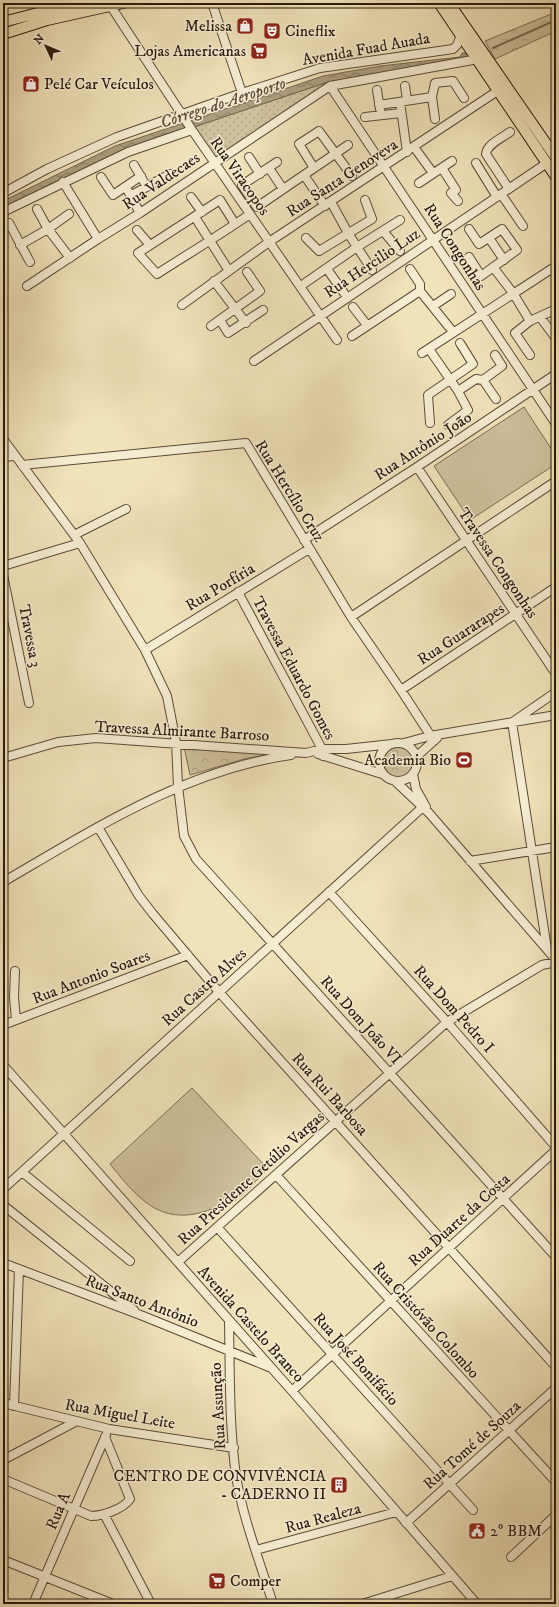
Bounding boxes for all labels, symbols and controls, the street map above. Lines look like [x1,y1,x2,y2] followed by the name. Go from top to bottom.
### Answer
[185,16,232,36] place label: Melissa
[235,16,255,36] shop icon: Melissa
[262,21,282,41] theatre icon: Cineflix
[285,21,336,41] place label: Cineflix
[26,26,66,66] north arrow
[301,28,431,70] street label: Avenida Fuad Auada
[31,32,48,48] text: N
[134,41,246,61] place label: Lojas Americanas
[249,41,269,61] supermarket icon: Lojas Americanas
[157,72,289,134] water label: Córrego do Aeroporto
[21,74,41,94] shop icon: Pelé Car Veículos
[44,74,154,94] place label: Pelé Car Veículos
[206,133,274,219] street label: Rua Viracopos
[283,134,402,221] street label: Rua Santa Genoveva
[118,148,204,214] street label: Rua Valdecaes
[419,200,491,294] street label: Rua Congonhas
[320,223,424,303] street label: Rua Hercilio Luz
[371,407,476,485] street label: Rua Antônio João
[251,436,329,546] street label: Rua Hercílio Cruz
[454,504,542,622] street label: Travessa Congonhas
[182,558,258,615] street label: Rua Porfíria
[248,593,340,743] street label: Travessa Eduardo Gomes
[414,598,508,670] street label: Rua Guararapes
[14,603,46,669] street label: Travessa 3
[94,716,270,746] street label: Travessa Almirante Barroso
[364,750,451,770] place label: Academia Bio
[454,750,474,770] sports icon: Academia Bio
[157,944,251,1030] street label: Rua Castro Alves
[29,945,153,1009] street label: Rua Antonio Soares
[409,961,499,1057] street label: Rua Dom Pedro I
[316,972,406,1069] street label: Rua Dom João VI
[288,1048,373,1140] street label: Rua Rui Barbosa
[173,1107,329,1249] street label: Rua Presidente Getúlio Vargas
[404,1169,514,1271] street label: Rua Duarte da Costa
[368,1257,484,1383] street label: Rua Cristóvão Colombo
[193,1261,309,1387] street label: Avenida Castelo Branco
[82,1270,202,1332] street label: Rua Santo Antônio
[309,1308,403,1410] street label: Rua José Bonifácio
[206,1362,230,1450] street label: Rua Assunção
[63,1394,177,1434] street label: Rua Miguel Leite
[419,1396,525,1494] street label: Rua Tomé de Souza
[113,1466,327,1504] place label: CENTRO DE CONVIVÊNCIA - CADERNO II
[329,1475,349,1495] building icon: CENTRO DE CONVIVÊNCIA - CADERNO II
[41,1488,75,1533] street label: Rua A
[283,1498,363,1538] street label: Rua Realeza
[467,1521,487,1541] public building icon: 2º BBM
[490,1521,542,1541] place label: 2º BBM
[207,1571,227,1591] supermarket icon: Comper
[230,1571,281,1591] place label: Comper

